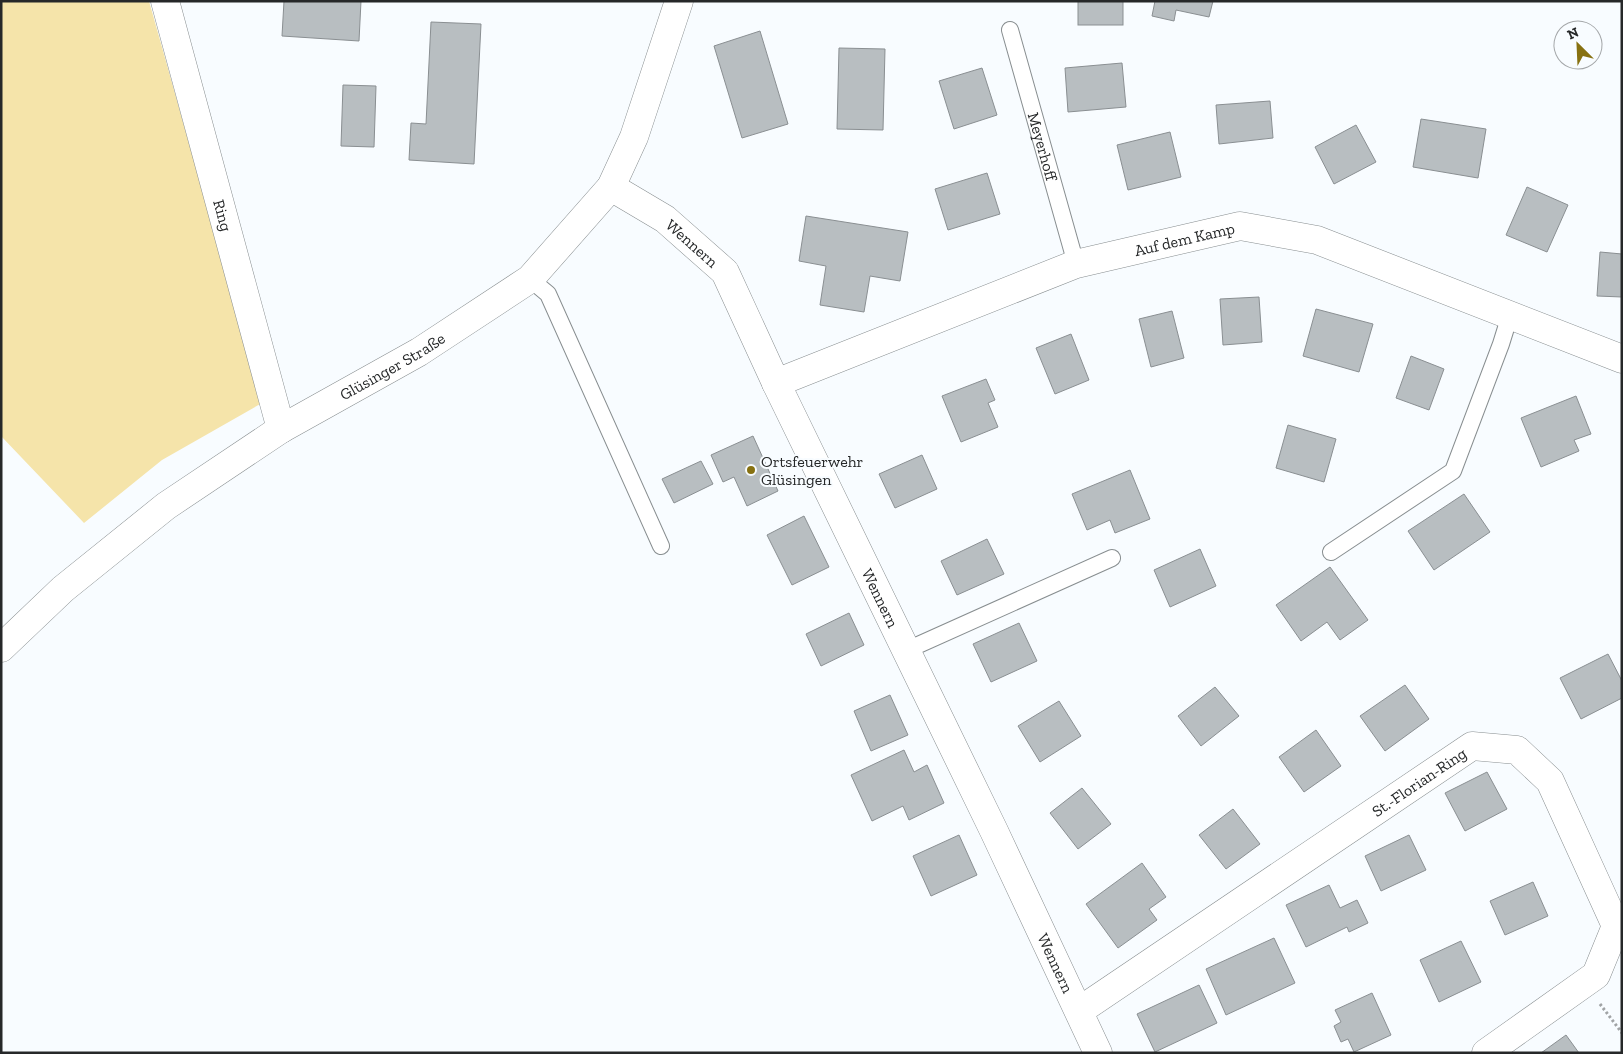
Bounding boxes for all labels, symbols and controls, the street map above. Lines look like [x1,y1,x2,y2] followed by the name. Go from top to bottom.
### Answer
[1553,20,1603,70] north arrow
[1565,24,1582,44] text: N
[1024,110,1061,184] street label: Meyerhoff
[209,197,236,234] street label: Ring
[662,215,723,272] street label: Wennern
[1133,219,1237,260] street label: Auf dem Kamp
[336,329,449,404] street label: Glüsinger Straße
[761,452,864,489] place label: Ortsfeuerwehr Glüsingen
[745,464,757,476] marker: Ortsfeuerwehr Glüsingen
[858,565,903,632] street label: Wennern
[1368,743,1470,821] street label: St.-Florian-Ring
[1033,930,1078,997] street label: Wennern

